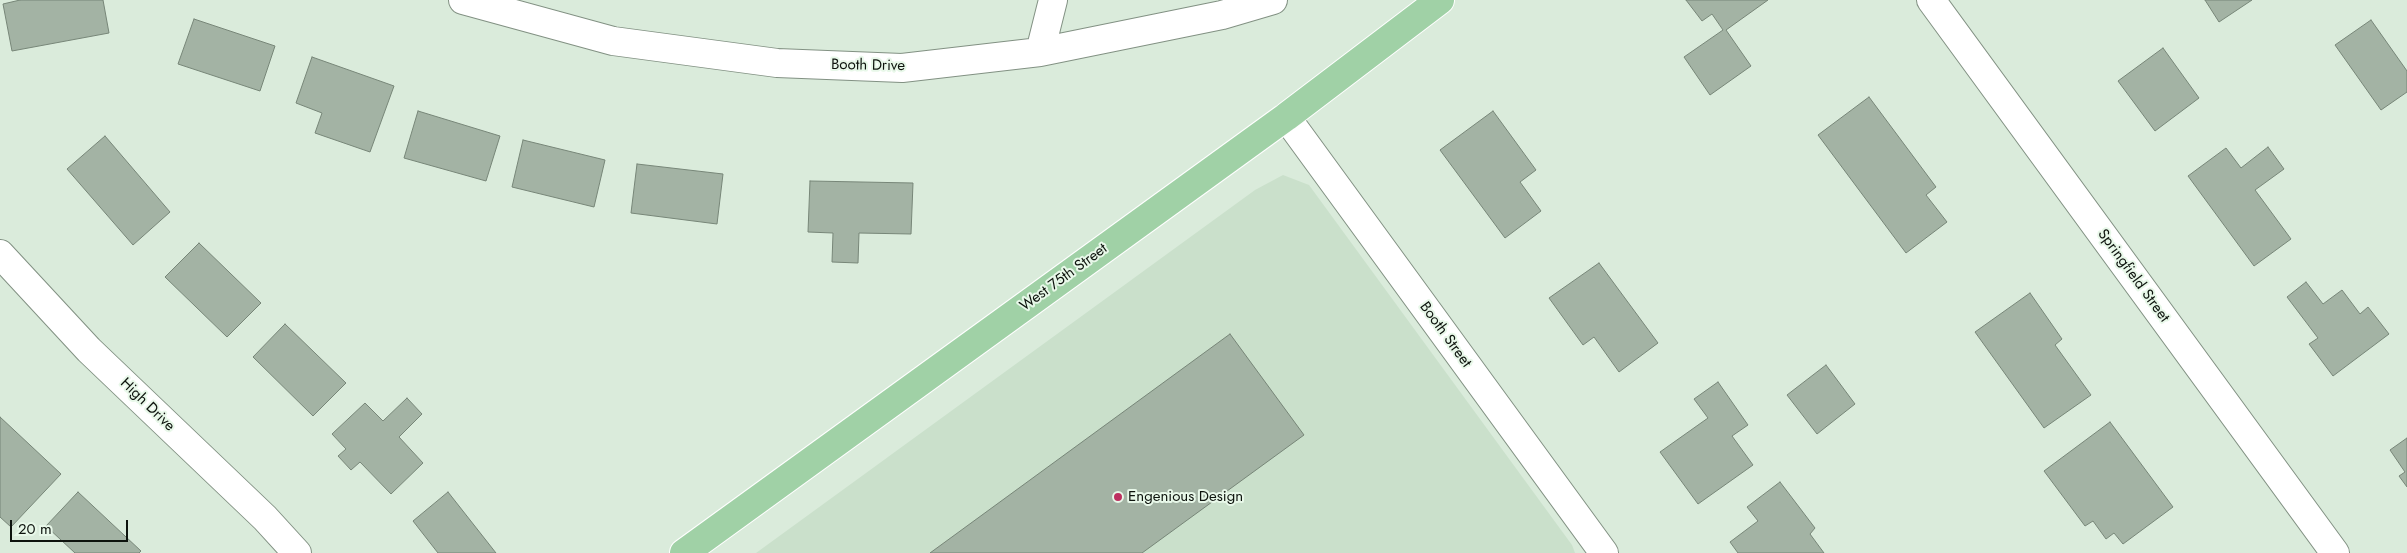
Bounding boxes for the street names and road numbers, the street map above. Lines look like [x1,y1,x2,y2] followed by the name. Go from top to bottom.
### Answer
[831,56,905,76] street label: Booth Drive
[2093,226,2173,326] street label: Springfield Street
[1017,240,1111,316] street label: West 75th Street
[1415,299,1475,371] street label: Booth Street
[116,375,178,435] street label: High Drive

